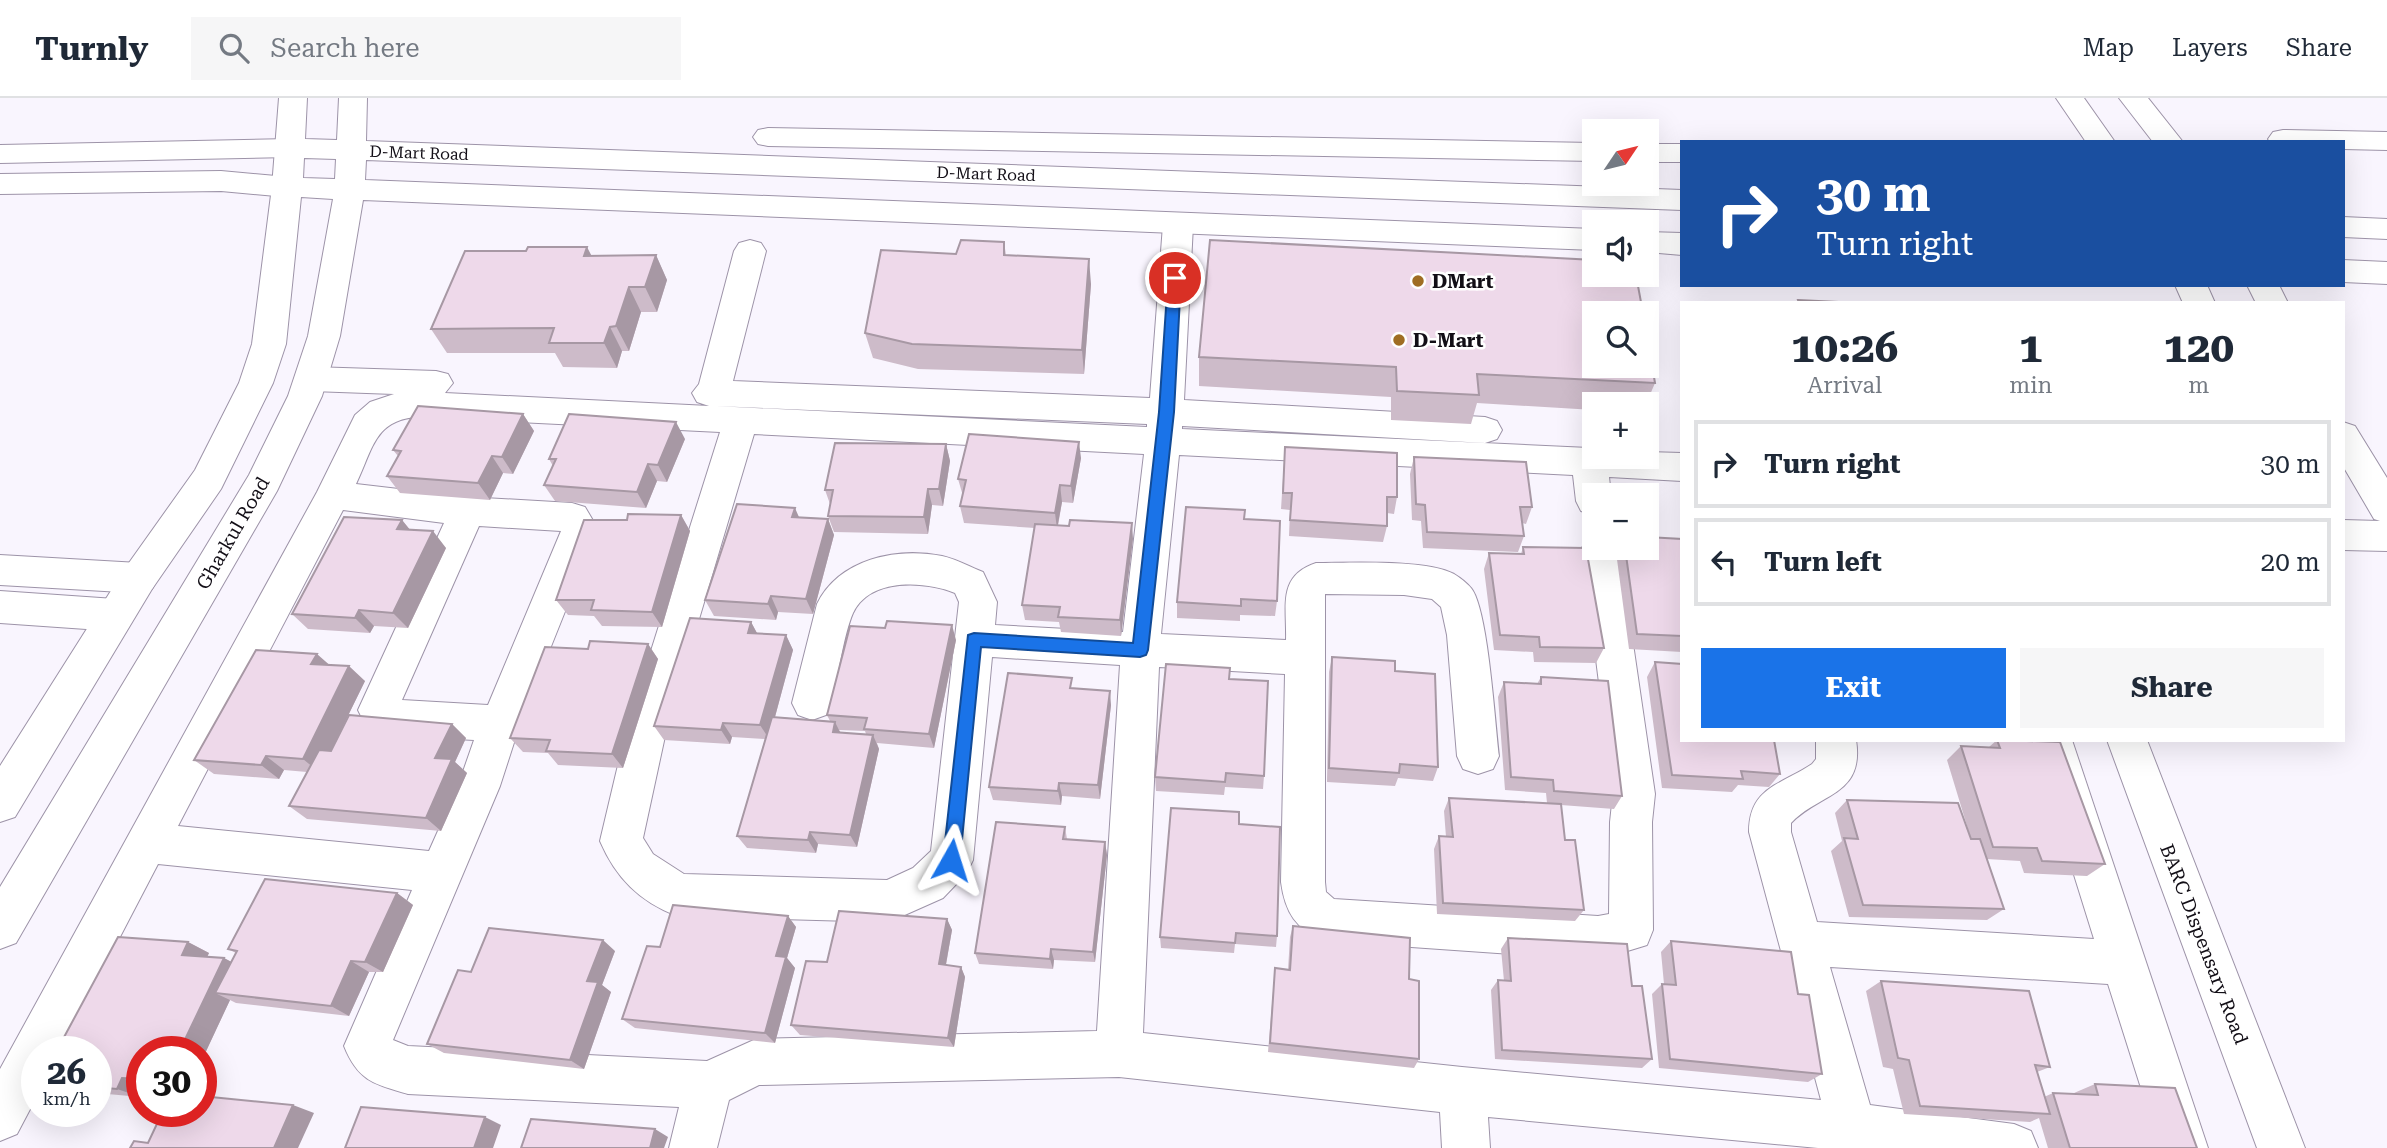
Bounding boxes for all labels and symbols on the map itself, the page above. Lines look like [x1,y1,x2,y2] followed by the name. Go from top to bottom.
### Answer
[1582,119,1659,196] north arrow
[369,142,469,164] street label: D-Mart Road
[936,163,1036,185] street label: D-Mart Road
[1145,248,1205,308] pin
[1432,270,1494,293] place label: DMart
[1410,273,1426,289] marker: DMart
[1413,329,1484,352] place label: D-Mart
[1391,332,1407,348] marker: D-Mart
[192,473,274,593] street label: Gharkul Road
[914,823,988,897] position arrow
[2155,841,2253,1047] street label: BARC Dispensary Road
[126,1036,217,1127] speed limit sign: 30

